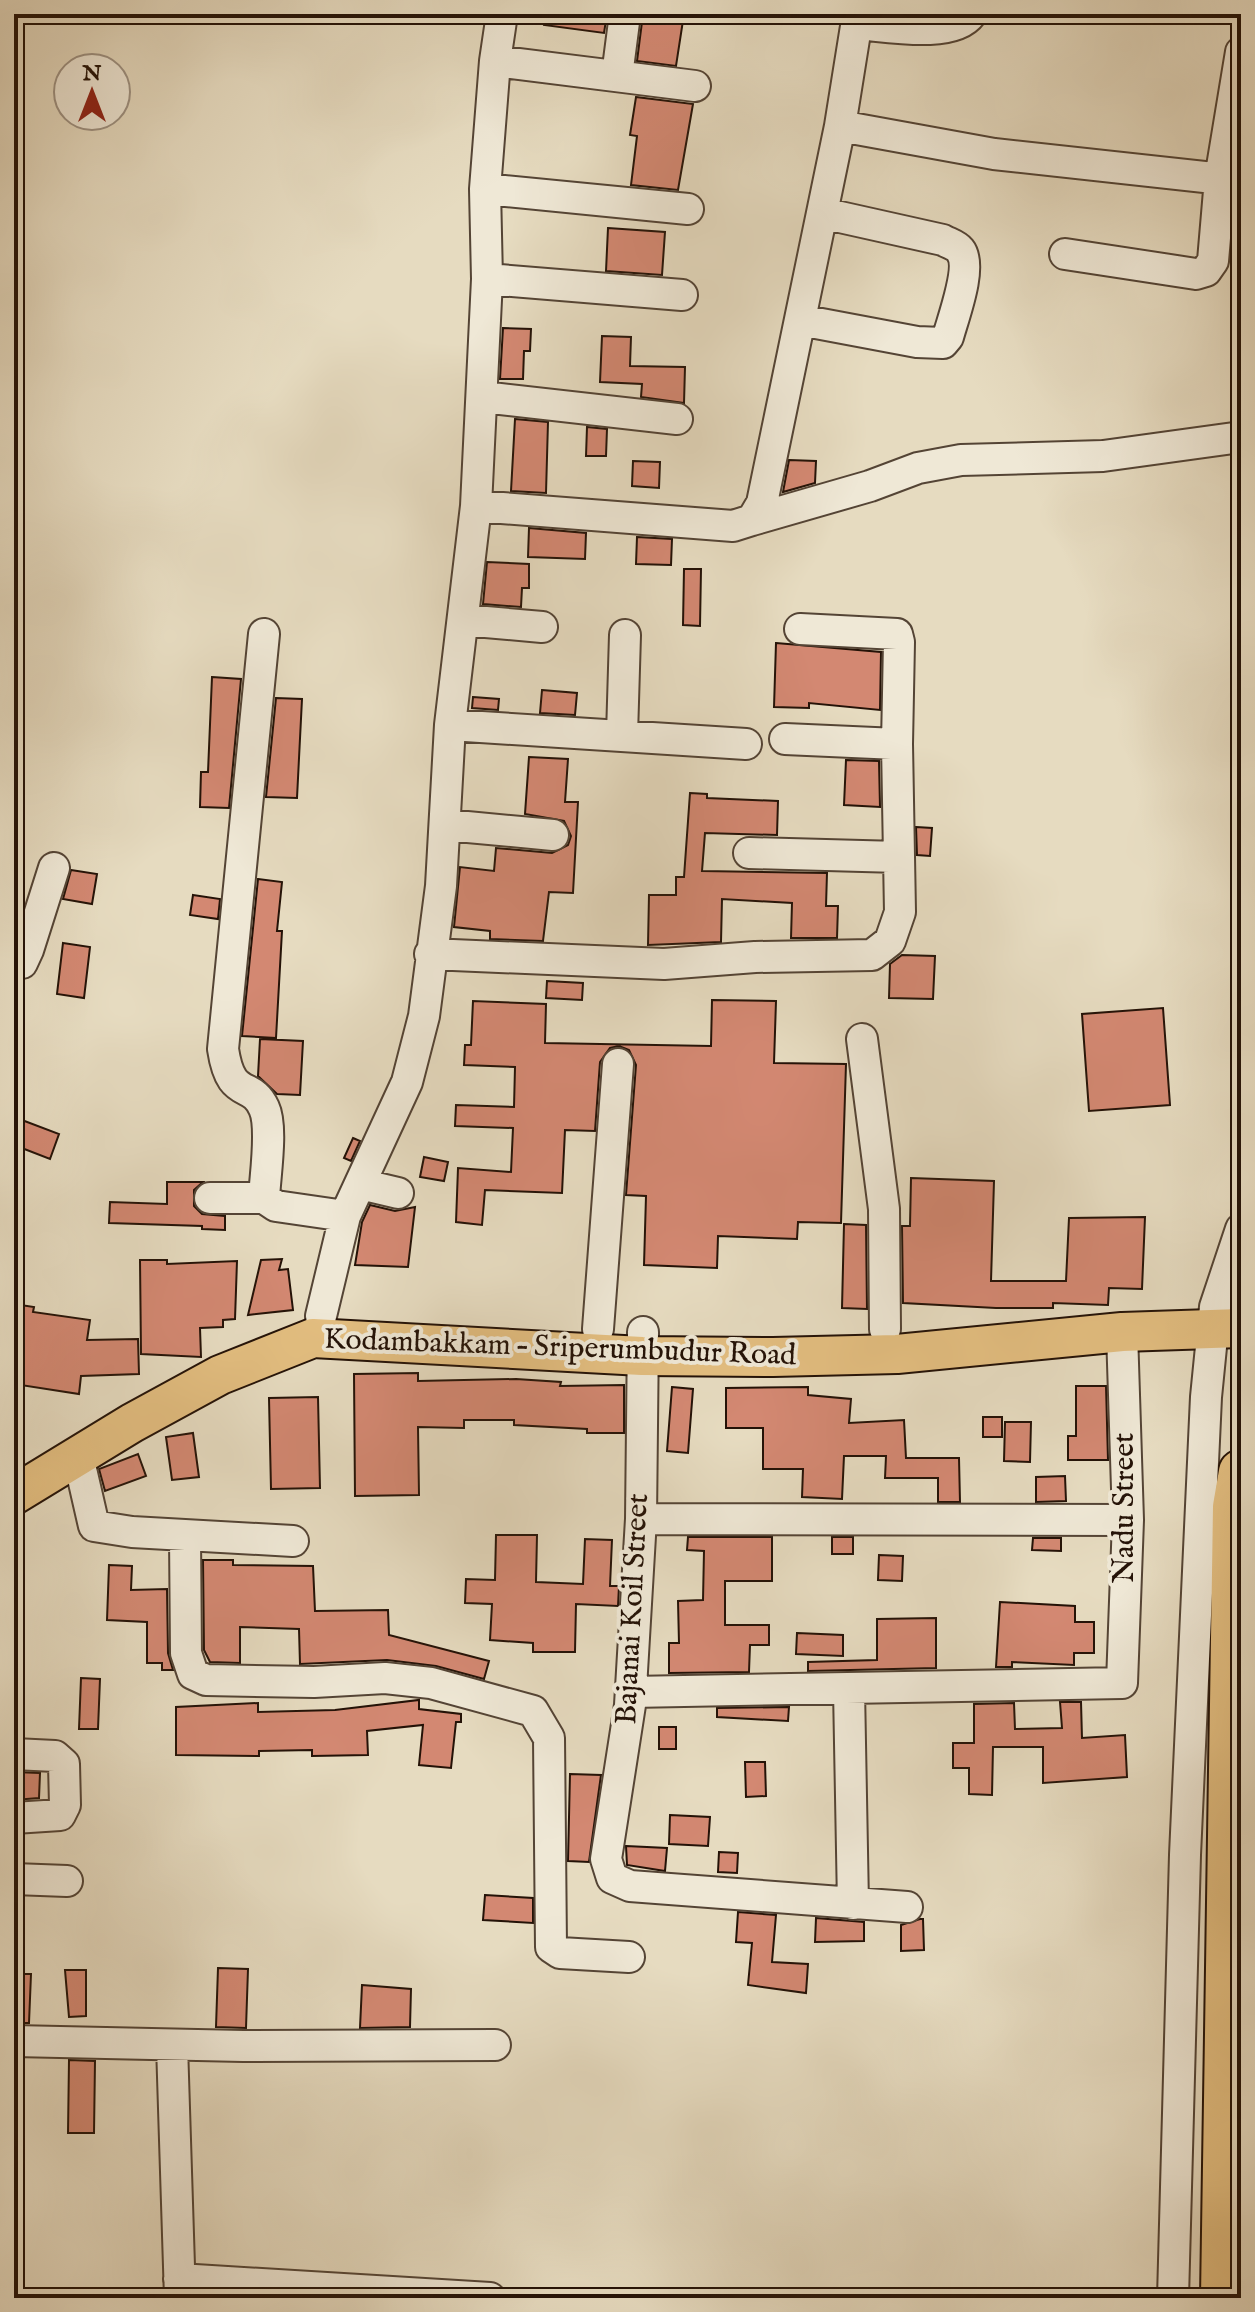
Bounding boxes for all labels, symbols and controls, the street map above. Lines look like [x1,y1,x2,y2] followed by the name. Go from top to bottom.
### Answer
[52,52,132,132] north arrow
[81,60,102,88] text: N
[323,1321,798,1375] street label: Kodambakkam – Sriperumbudur Road
[1106,1433,1144,1583] street label: Nadu Street
[608,1492,658,1726] street label: Bajanai Koil Street

